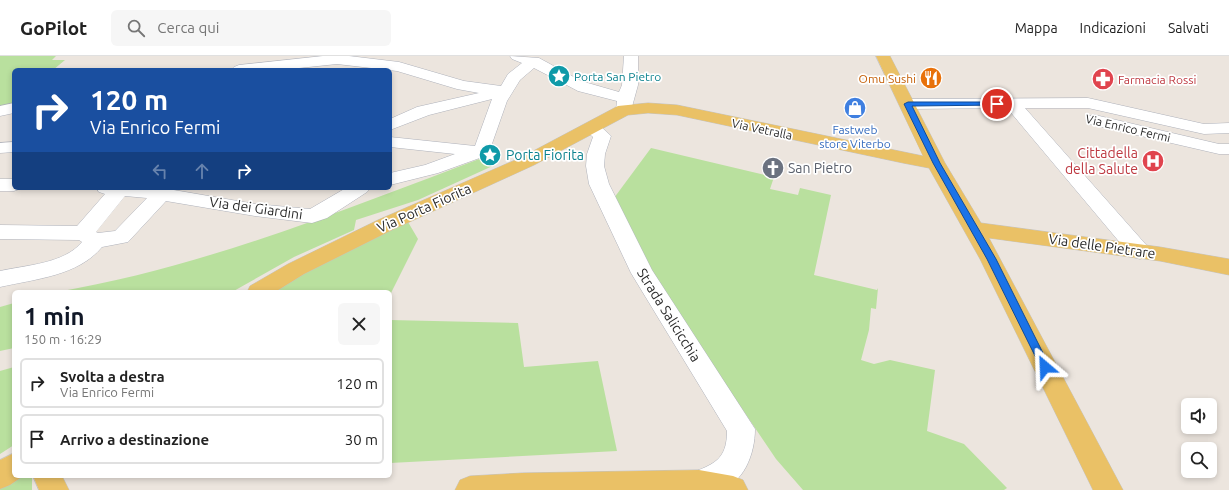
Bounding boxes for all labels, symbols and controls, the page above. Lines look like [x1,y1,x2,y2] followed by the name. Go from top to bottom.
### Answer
[111,10,391,46] search box
[20,17,87,39] text: GoPilot
[125,17,147,39] icon: search
[157,19,219,36] text: Cerca qui
[1015,20,1058,36] text: Mappa
[1080,20,1146,36] text: Indicazioni
[1168,20,1209,36] text: Salvati
[546,63,572,89] place icon: Porta San Pietro
[918,65,944,91] restaurant icon: Omu Sushi
[1090,66,1116,92] pharmacy icon: Farmacia Rossi
[574,70,661,83] place label: Porta San Pietro
[859,72,916,85] place label: Omu Sushi
[1118,73,1196,86] place label: Farmacia Rossi
[24,84,76,136] icon: right
[90,84,168,115] text: 120 m
[980,87,1014,121] pin
[986,93,1008,115] icon: arrive
[842,95,868,121] shop icon: Fastweb store Viterbo
[1084,112,1172,144] street label: Via Enrico Fermi
[731,116,793,142] street label: Via Vetralla
[90,117,220,137] text: Via Enrico Fermi
[819,123,891,150] place label: Fastweb store Viterbo
[477,142,503,168] place icon: Porta Fiorita
[1065,145,1138,177] place label: Cittadella della Salute
[506,147,584,163] place label: Porta Fiorita
[1140,148,1166,174] hospital icon: Cittadella della Salute
[760,155,786,181] church icon: San Pietro
[149,160,171,182] icon: left
[191,160,213,182] icon: ahead
[233,160,255,182] icon: right
[788,160,852,176] place label: San Pietro
[375,180,473,236] street label: Via Porta Fiorita
[208,194,304,222] street label: Via dei Giardini
[1047,231,1157,261] street label: Via delle Pietrare
[634,265,704,365] street label: Strada Salicicchia
[24,303,85,330] text: 1 min
[338,303,380,345] button: close
[24,332,102,346] text: 150 m · 16:29
[1024,346,1066,388] position arrow
[60,368,165,385] text: Svolta a destra
[26,372,48,394] icon: right
[336,375,378,392] text: 120 m
[60,385,154,399] text: Via Enrico Fermi
[1181,398,1217,478] map controls
[1181,398,1217,434] button: sound
[26,428,48,450] icon: arrive
[60,431,209,448] text: Arrivo a destinazione
[345,431,378,448] text: 30 m
[1181,442,1217,478] button: search

